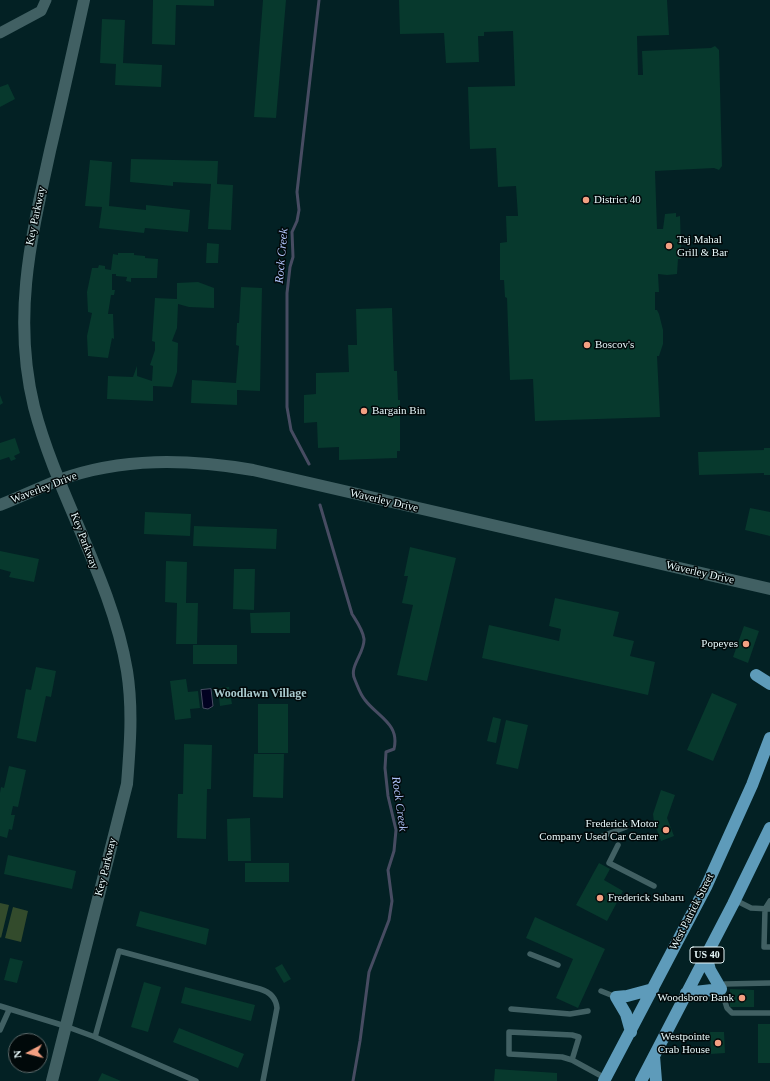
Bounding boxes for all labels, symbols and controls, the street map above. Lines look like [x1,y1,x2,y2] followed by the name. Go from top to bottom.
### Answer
[23,185,49,247] street label: Key Parkway
[594,193,641,207] place label: District 40
[581,195,591,205] marker: District 40
[272,228,292,284] water label: Rock Creek
[677,233,728,259] place label: Taj Mahal Grill & Bar
[664,241,674,251] marker: Taj Mahal Grill & Bar
[595,338,634,352] place label: Boscov's
[582,340,592,350] marker: Boscov's
[372,404,425,418] place label: Bargain Bin
[359,406,369,416] marker: Bargain Bin
[9,469,79,507] street label: Waverley Drive
[349,487,419,515] street label: Waverley Drive
[67,511,101,571] street label: Key Parkway
[665,559,735,587] street label: Waverley Drive
[701,637,738,651] place label: Popeyes
[741,639,751,649] marker: Popeyes
[213,687,307,701] district label: Woodlawn Village
[388,776,410,832] water label: Rock Creek
[539,817,658,843] place label: Frederick Motor Company Used Car Center
[661,825,671,835] marker: Frederick Motor Company Used Car Center
[92,837,120,897] street label: Key Parkway
[667,872,717,952] street label: West Patrick Street
[608,891,684,905] place label: Frederick Subaru
[595,893,605,903] marker: Frederick Subaru
[690,947,724,963] road number: US 40
[658,991,734,1005] place label: Woodsboro Bank
[737,993,747,1003] marker: Woodsboro Bank
[658,1030,710,1056] place label: Westpointe Crab House
[8,1033,48,1073] north arrow
[713,1038,723,1048] marker: Westpointe Crab House
[11,1050,24,1059] text: N

